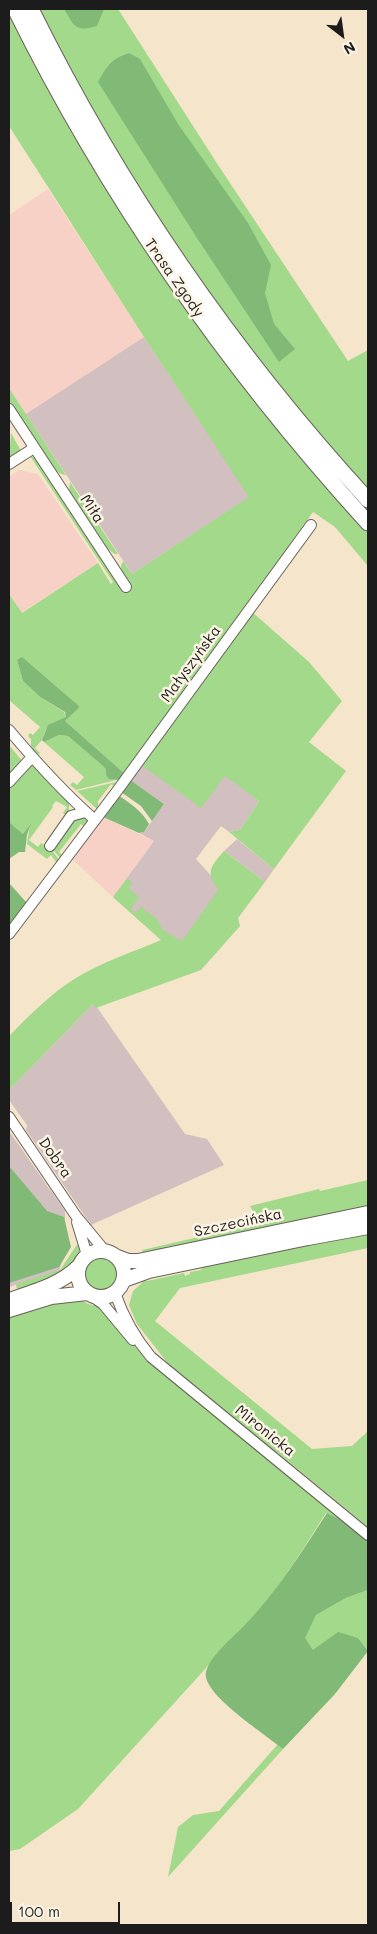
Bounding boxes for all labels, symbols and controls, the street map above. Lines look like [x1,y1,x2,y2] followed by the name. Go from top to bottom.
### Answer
[317,10,367,60] north arrow
[340,38,359,59] text: N
[140,235,208,321] street label: Trasa Zgody
[76,491,108,527] street label: Miła
[157,622,225,706] street label: Małyszyńska
[35,1134,75,1182] street label: Dobra
[192,1205,284,1241] street label: Szczecińska
[231,1401,299,1461] street label: Mironicka
[12,1892,122,1924] scale bar
[18,1901,60,1921] text: 100 m

